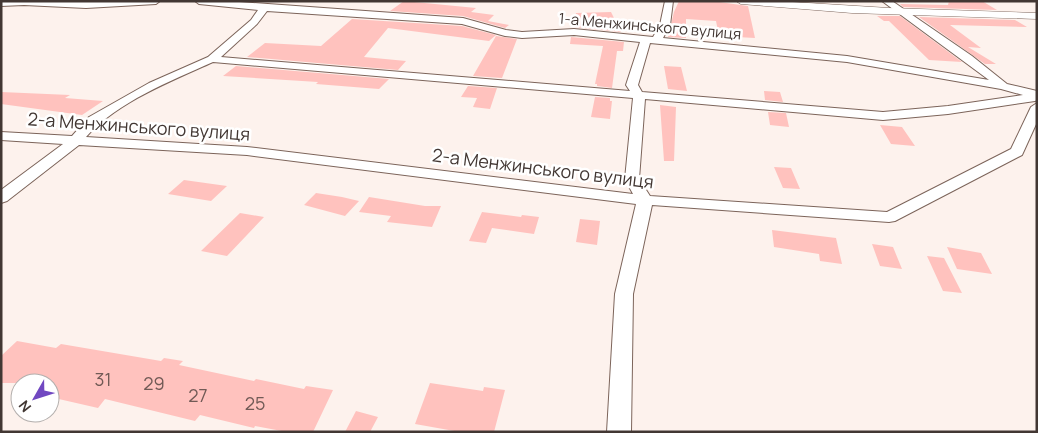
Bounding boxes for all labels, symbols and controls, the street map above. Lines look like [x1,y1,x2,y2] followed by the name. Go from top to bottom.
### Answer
[558,8,742,44] street label: 1-а Менжинського вулиця
[27,106,251,146] street label: 2-а Менжинського вулиця
[431,143,655,193] street label: 2-а Менжинського вулиця
[95,367,111,391] house number: 31
[143,371,165,395] house number: 29
[10,373,60,423] north arrow
[188,383,208,407] house number: 27
[245,391,265,415] house number: 25
[14,397,35,416] text: N

